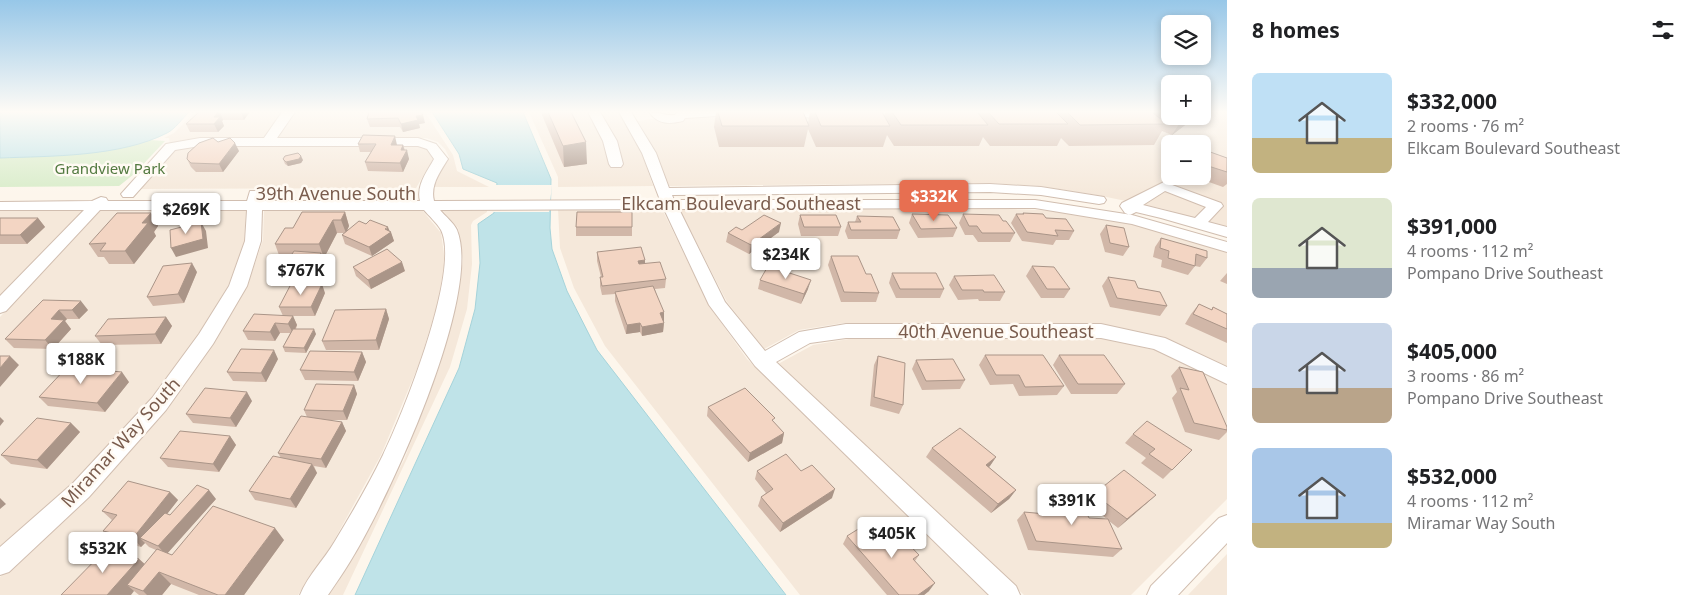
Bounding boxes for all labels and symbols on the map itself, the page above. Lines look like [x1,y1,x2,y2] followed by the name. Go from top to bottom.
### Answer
[55,158,165,178] park label: Grandview Park
[899,180,969,222] pin: $332K
[256,181,416,205] street label: 39th Avenue South
[621,191,861,215] street label: Elkcam Boulevard Southeast
[151,192,221,235] pin: $269K
[751,238,821,280] pin: $234K
[266,254,336,296] pin: $767K
[898,319,1094,343] street label: 40th Avenue Southeast
[46,342,116,385] pin: $188K
[55,372,185,512] street label: Miramar Way South
[1037,484,1107,526] pin: $391K
[857,516,927,559] pin: $405K
[68,532,138,574] pin: $532K

